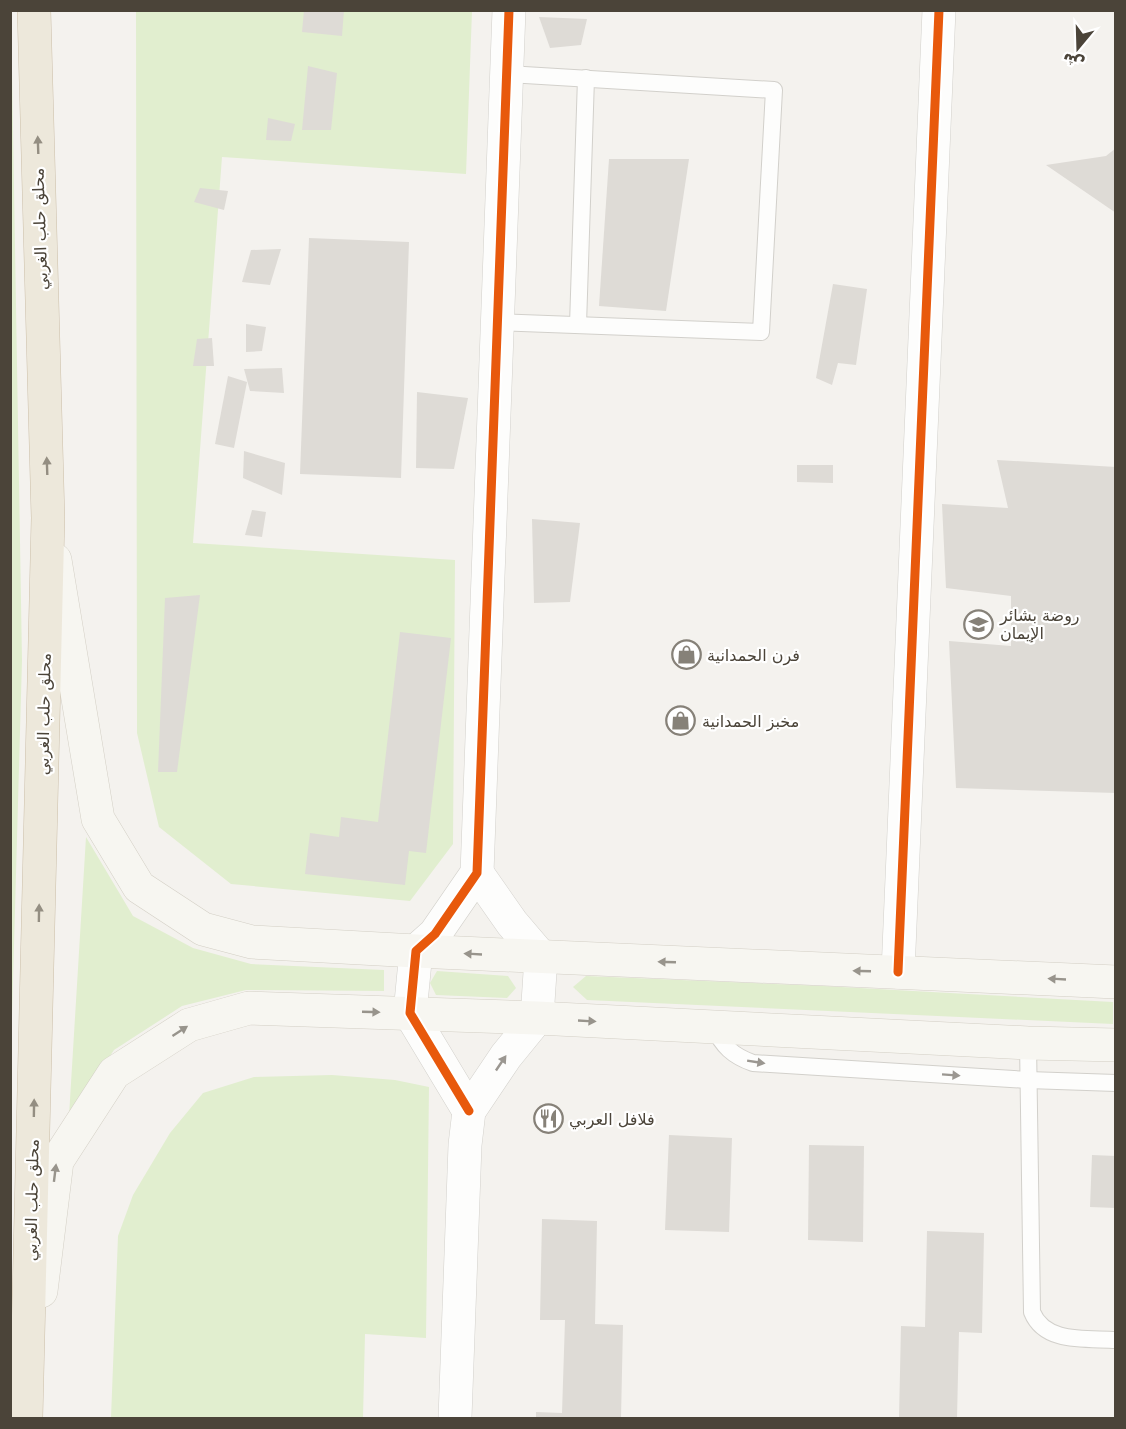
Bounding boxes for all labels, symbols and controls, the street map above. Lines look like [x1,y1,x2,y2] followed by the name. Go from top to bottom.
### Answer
[1048,18,1108,78] north arrow
[1060,49,1087,74] text: ش
[33,136,43,155] one-way arrow
[28,168,53,290] street label: محلق حلب الغربي
[42,457,52,476] one-way arrow
[999,606,1080,643] place label: روضة بشائر الإيمان
[963,608,995,640] school or university icon: روضة بشائر الإيمان
[670,639,702,671] shop icon: فرن الحمدانية
[707,646,800,666] place label: فرن الحمدانية
[33,653,56,775] street label: محلق حلب الغربي
[665,705,697,737] shop icon: مخبز الحمدانية
[702,712,799,732] place label: مخبز الحمدانية
[34,904,44,923] one-way arrow
[463,949,482,958] one-way arrow
[658,958,677,967] one-way arrow
[853,966,872,975] one-way arrow
[1048,975,1067,984] one-way arrow
[362,1007,381,1017] one-way arrow
[577,1016,596,1025] one-way arrow
[172,1025,188,1036] one-way arrow
[495,1056,507,1072] one-way arrow
[747,1057,766,1066] one-way arrow
[941,1071,960,1080] one-way arrow
[29,1099,39,1118] one-way arrow
[532,1103,564,1135] restaurant icon: فلافل العربي
[569,1110,655,1130] place label: فلافل العربي
[21,1139,44,1261] street label: محلق حلب الغربي
[51,1163,60,1182] one-way arrow

